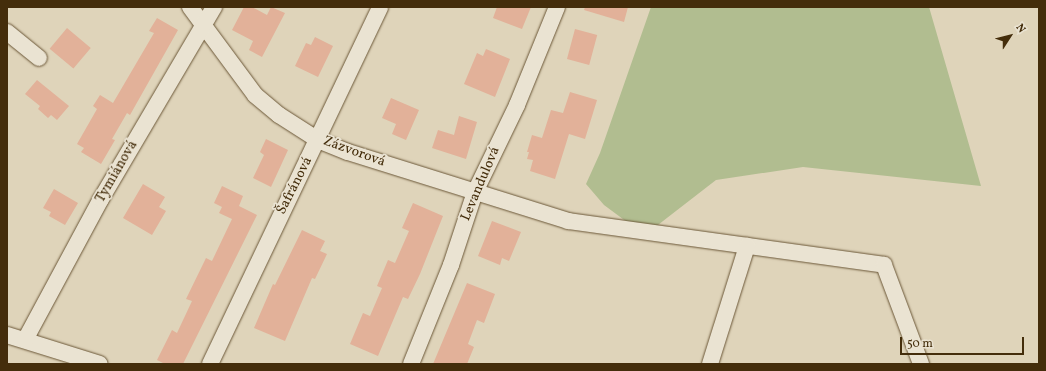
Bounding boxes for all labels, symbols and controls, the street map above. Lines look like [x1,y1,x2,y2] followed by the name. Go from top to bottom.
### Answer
[990,16,1030,56] north arrow
[1012,21,1029,36] text: N
[321,133,387,171] street label: Zázvorová
[93,138,141,206] street label: Tymiánová
[458,144,504,224] street label: Levandulová
[273,154,317,218] street label: Šafránová
[902,329,1026,355] scale bar
[907,336,933,352] text: 50 m

